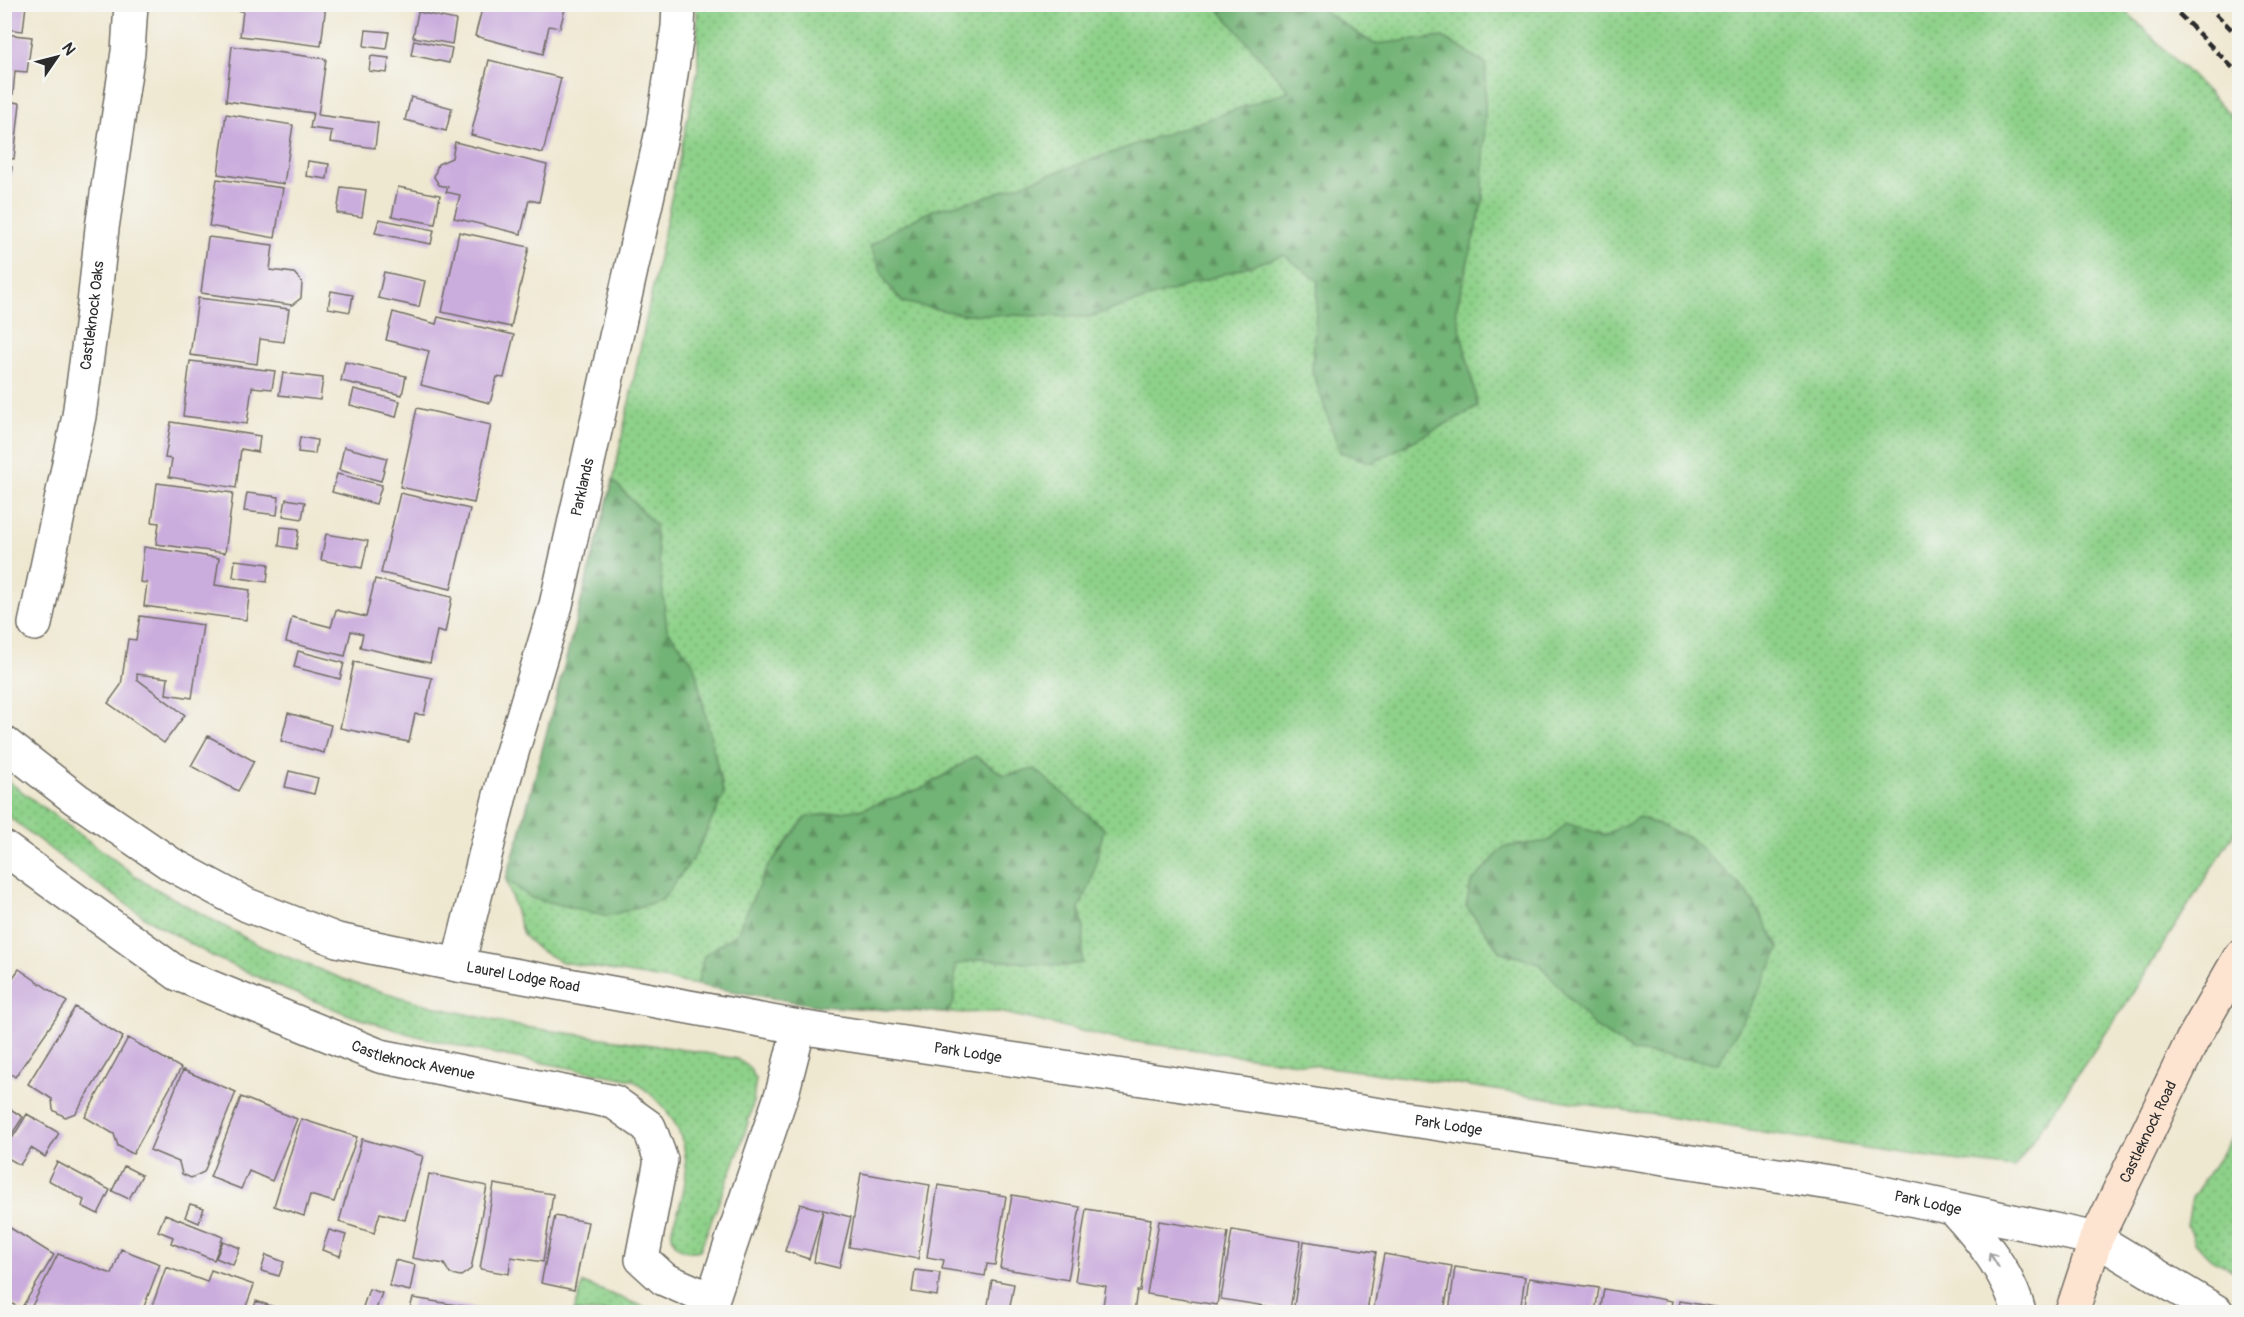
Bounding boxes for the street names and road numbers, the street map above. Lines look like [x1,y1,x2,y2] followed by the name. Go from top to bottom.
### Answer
[76,260,108,371] street label: Castleknock Oaks
[567,456,598,518] street label: Parklands
[465,957,581,996] street label: Laurel Lodge Road
[349,1036,477,1084] street label: Castleknock Avenue
[932,1038,1003,1067] street label: Park Lodge
[2115,1078,2181,1186] street label: Castleknock Road
[1413,1111,1484,1140] street label: Park Lodge
[1892,1186,1964,1219] street label: Park Lodge

